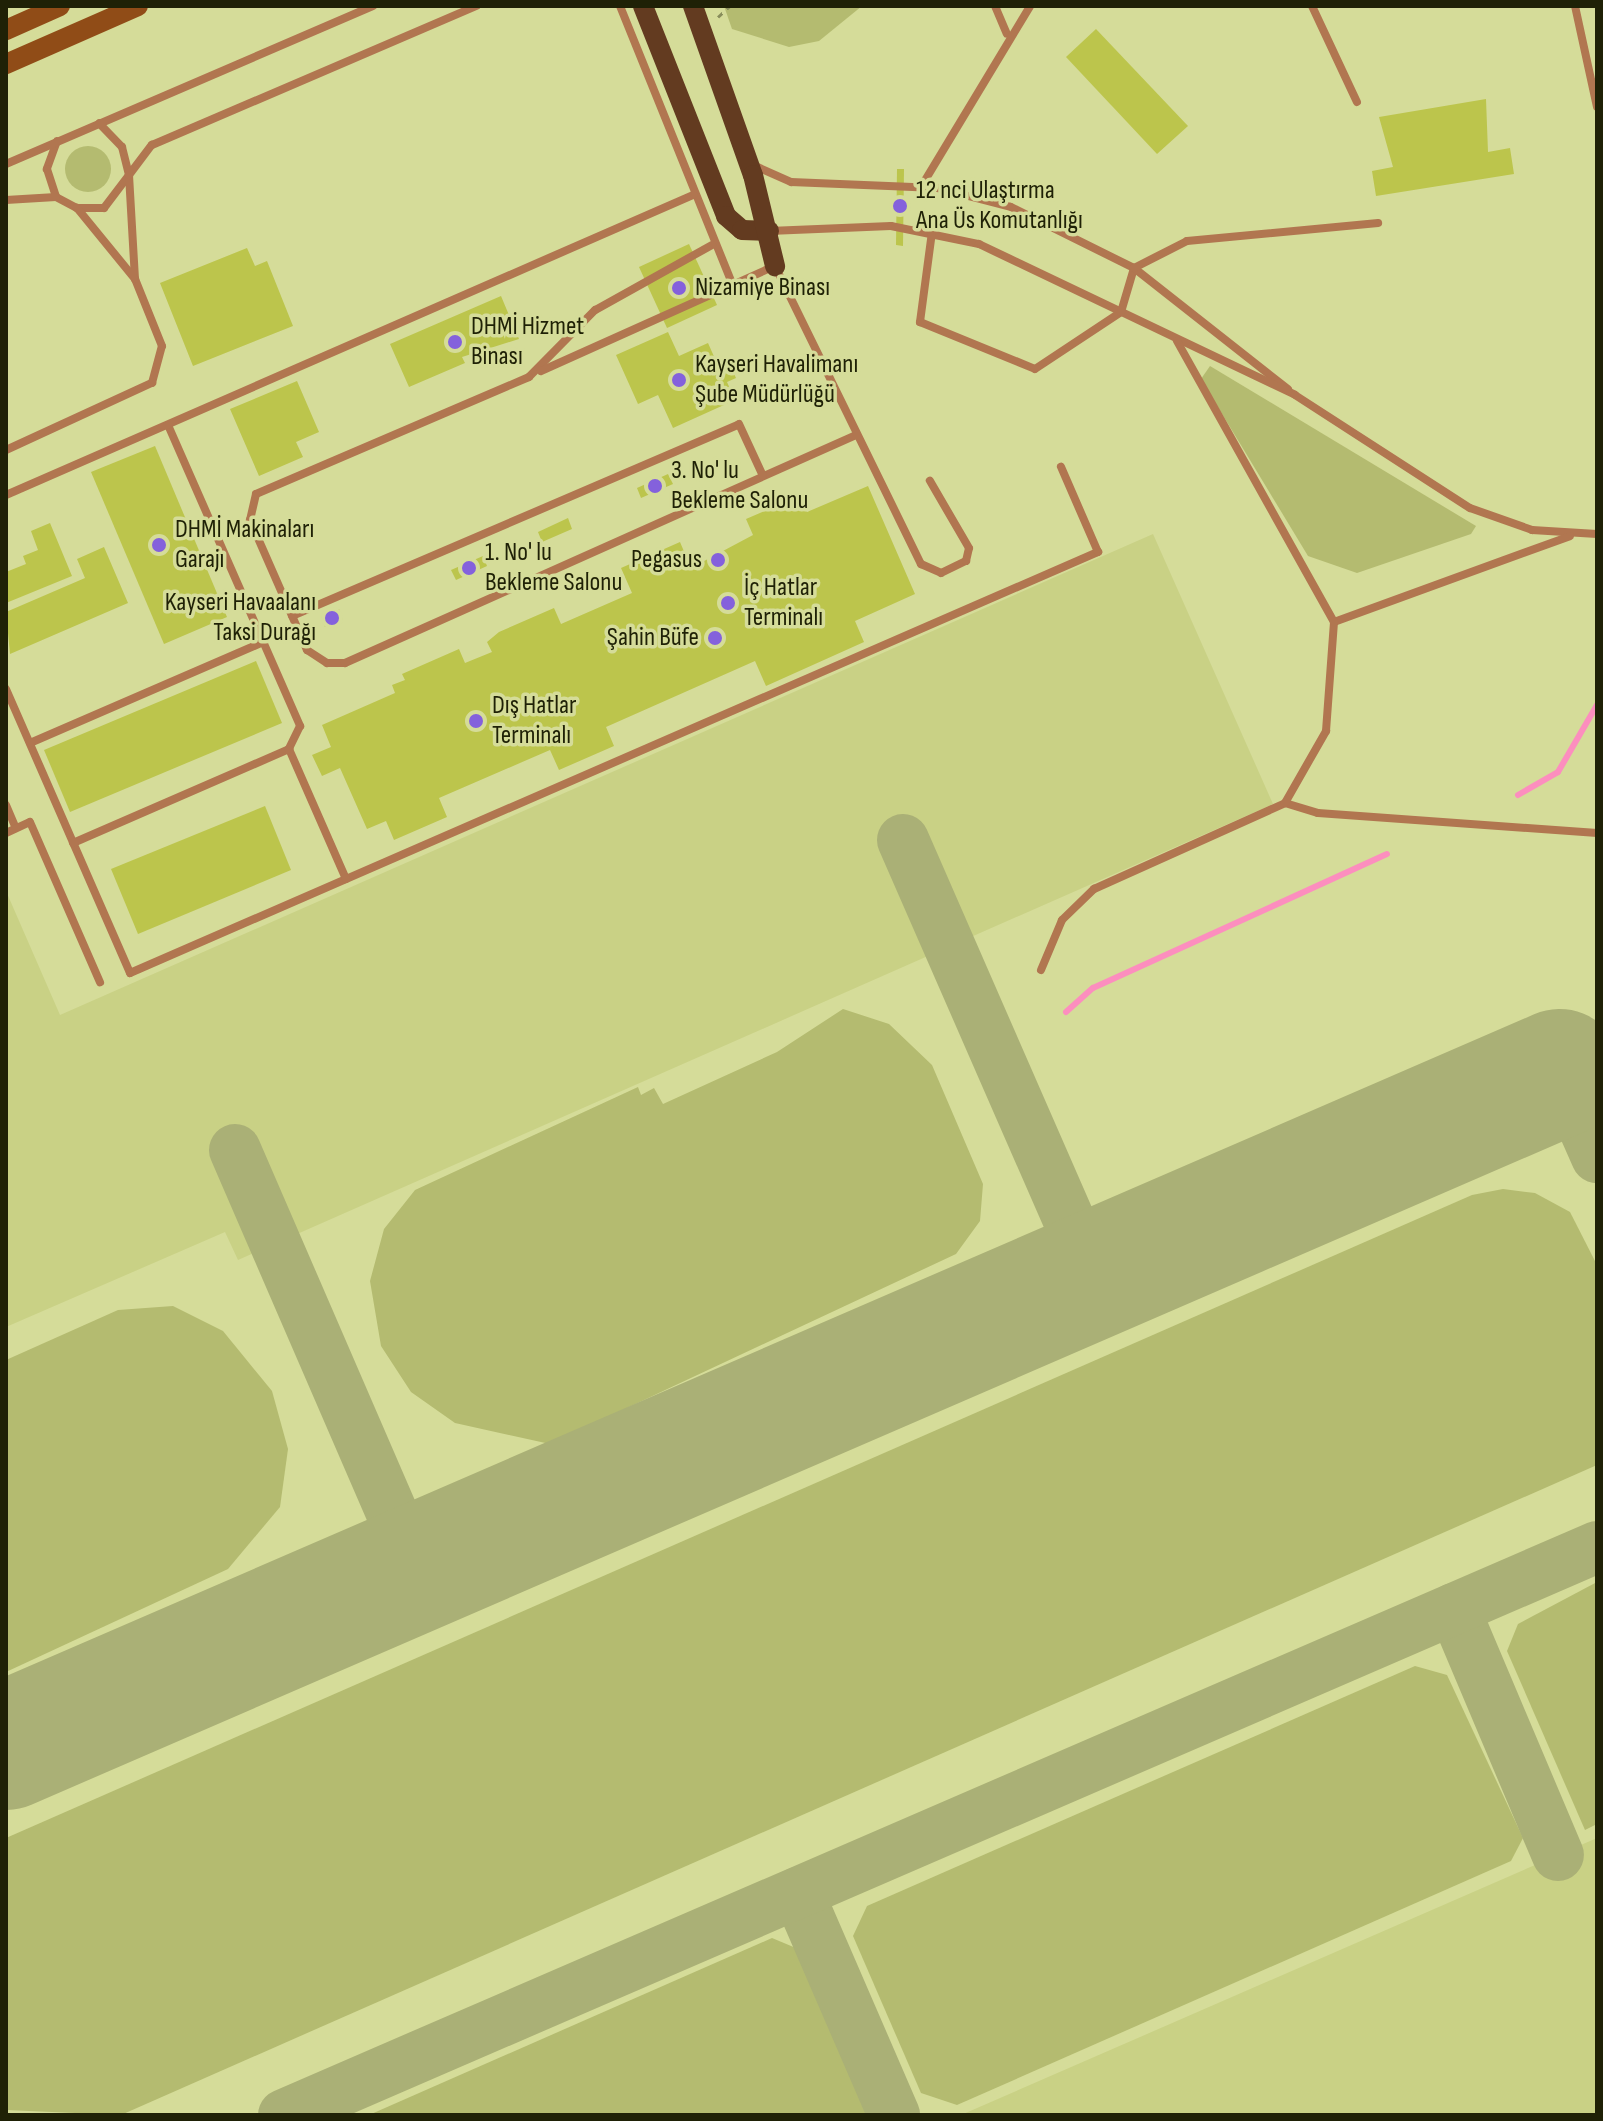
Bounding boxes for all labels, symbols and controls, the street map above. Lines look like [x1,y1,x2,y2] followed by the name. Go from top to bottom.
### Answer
[916,175,1083,236] place label: 12 nci Ulaştırma Ana Üs Komutanlığı
[891,197,909,215] marker: 12 nci Ulaştırma Ana Üs Komutanlığı
[695,272,830,304] place label: Nizamiye Binası
[670,279,688,297] marker: Nizamiye Binası
[471,311,584,372] place label: DHMİ Hizmet Binası
[446,333,464,351] marker: DHMİ Hizmet Binası
[695,349,858,410] place label: Kayseri Havalimanı Şube Müdürlüğü
[670,371,688,389] marker: Kayseri Havalimanı Şube Müdürlüğü
[671,455,808,516] place label: 3. No' lu Bekleme Salonu
[646,477,664,495] marker: 3. No' lu Bekleme Salonu
[175,514,314,576] place label: DHMİ Makinaları Garajı
[150,536,168,554] marker: DHMİ Makinaları Garajı
[485,537,622,598] place label: 1. No' lu Bekleme Salonu
[631,544,702,576] place label: Pegasus
[709,551,727,569] marker: Pegasus
[460,559,478,577] marker: 1. No' lu Bekleme Salonu
[744,572,823,634] place label: İç Hatlar Terminalı
[165,587,316,648] place label: Kayseri Havaalanı Taksi Durağı
[719,594,737,612] marker: İç Hatlar Terminalı
[323,609,341,627] marker: Kayseri Havaalanı Taksi Durağı
[607,622,699,654] place label: Şahin Büfe
[706,629,724,647] marker: Şahin Büfe
[492,690,577,752] place label: Dış Hatlar Terminalı
[467,712,485,730] marker: Dış Hatlar Terminalı

